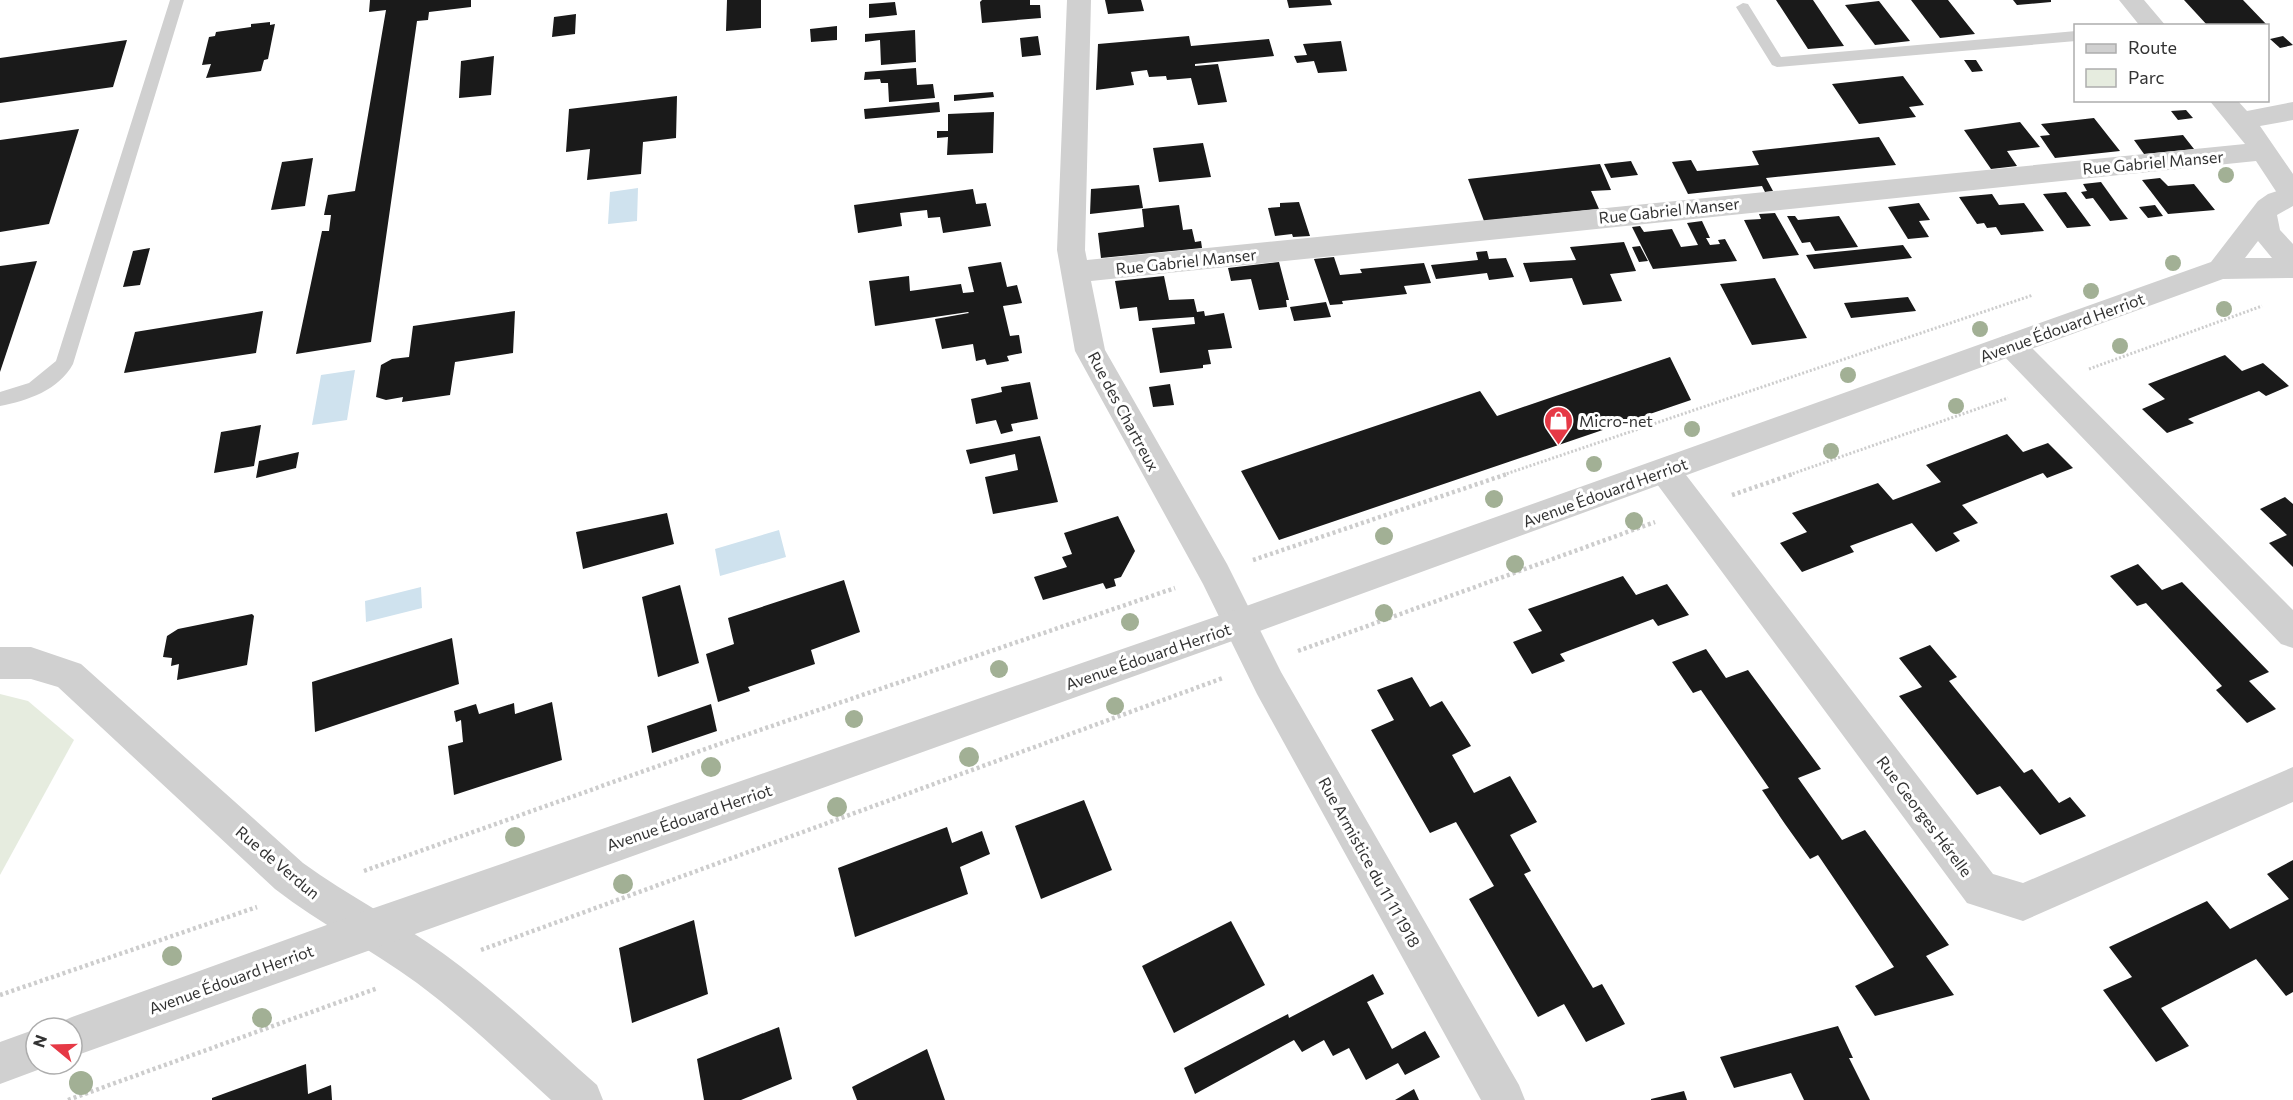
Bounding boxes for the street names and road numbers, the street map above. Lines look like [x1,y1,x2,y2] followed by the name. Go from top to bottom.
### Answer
[2082,146,2225,178] street label: Rue Gabriel Manser
[1598,193,1741,227] street label: Rue Gabriel Manser
[1115,244,1258,278] street label: Rue Gabriel Manser
[1977,288,2147,366] street label: Avenue Édouard Herriot
[1084,348,1164,474] street label: Rue des Chartreux
[1520,453,1690,531] street label: Avenue Édouard Herriot
[1063,619,1234,693] street label: Avenue Édouard Herriot
[1873,752,1977,880] street label: Rue Georges Hérelle
[1315,774,1425,950] street label: Rue Armistice du 11 11 1918
[604,780,775,854] street label: Avenue Édouard Herriot
[232,821,324,903] street label: Rue de Verdun
[146,940,316,1018] street label: Avenue Édouard Herriot

